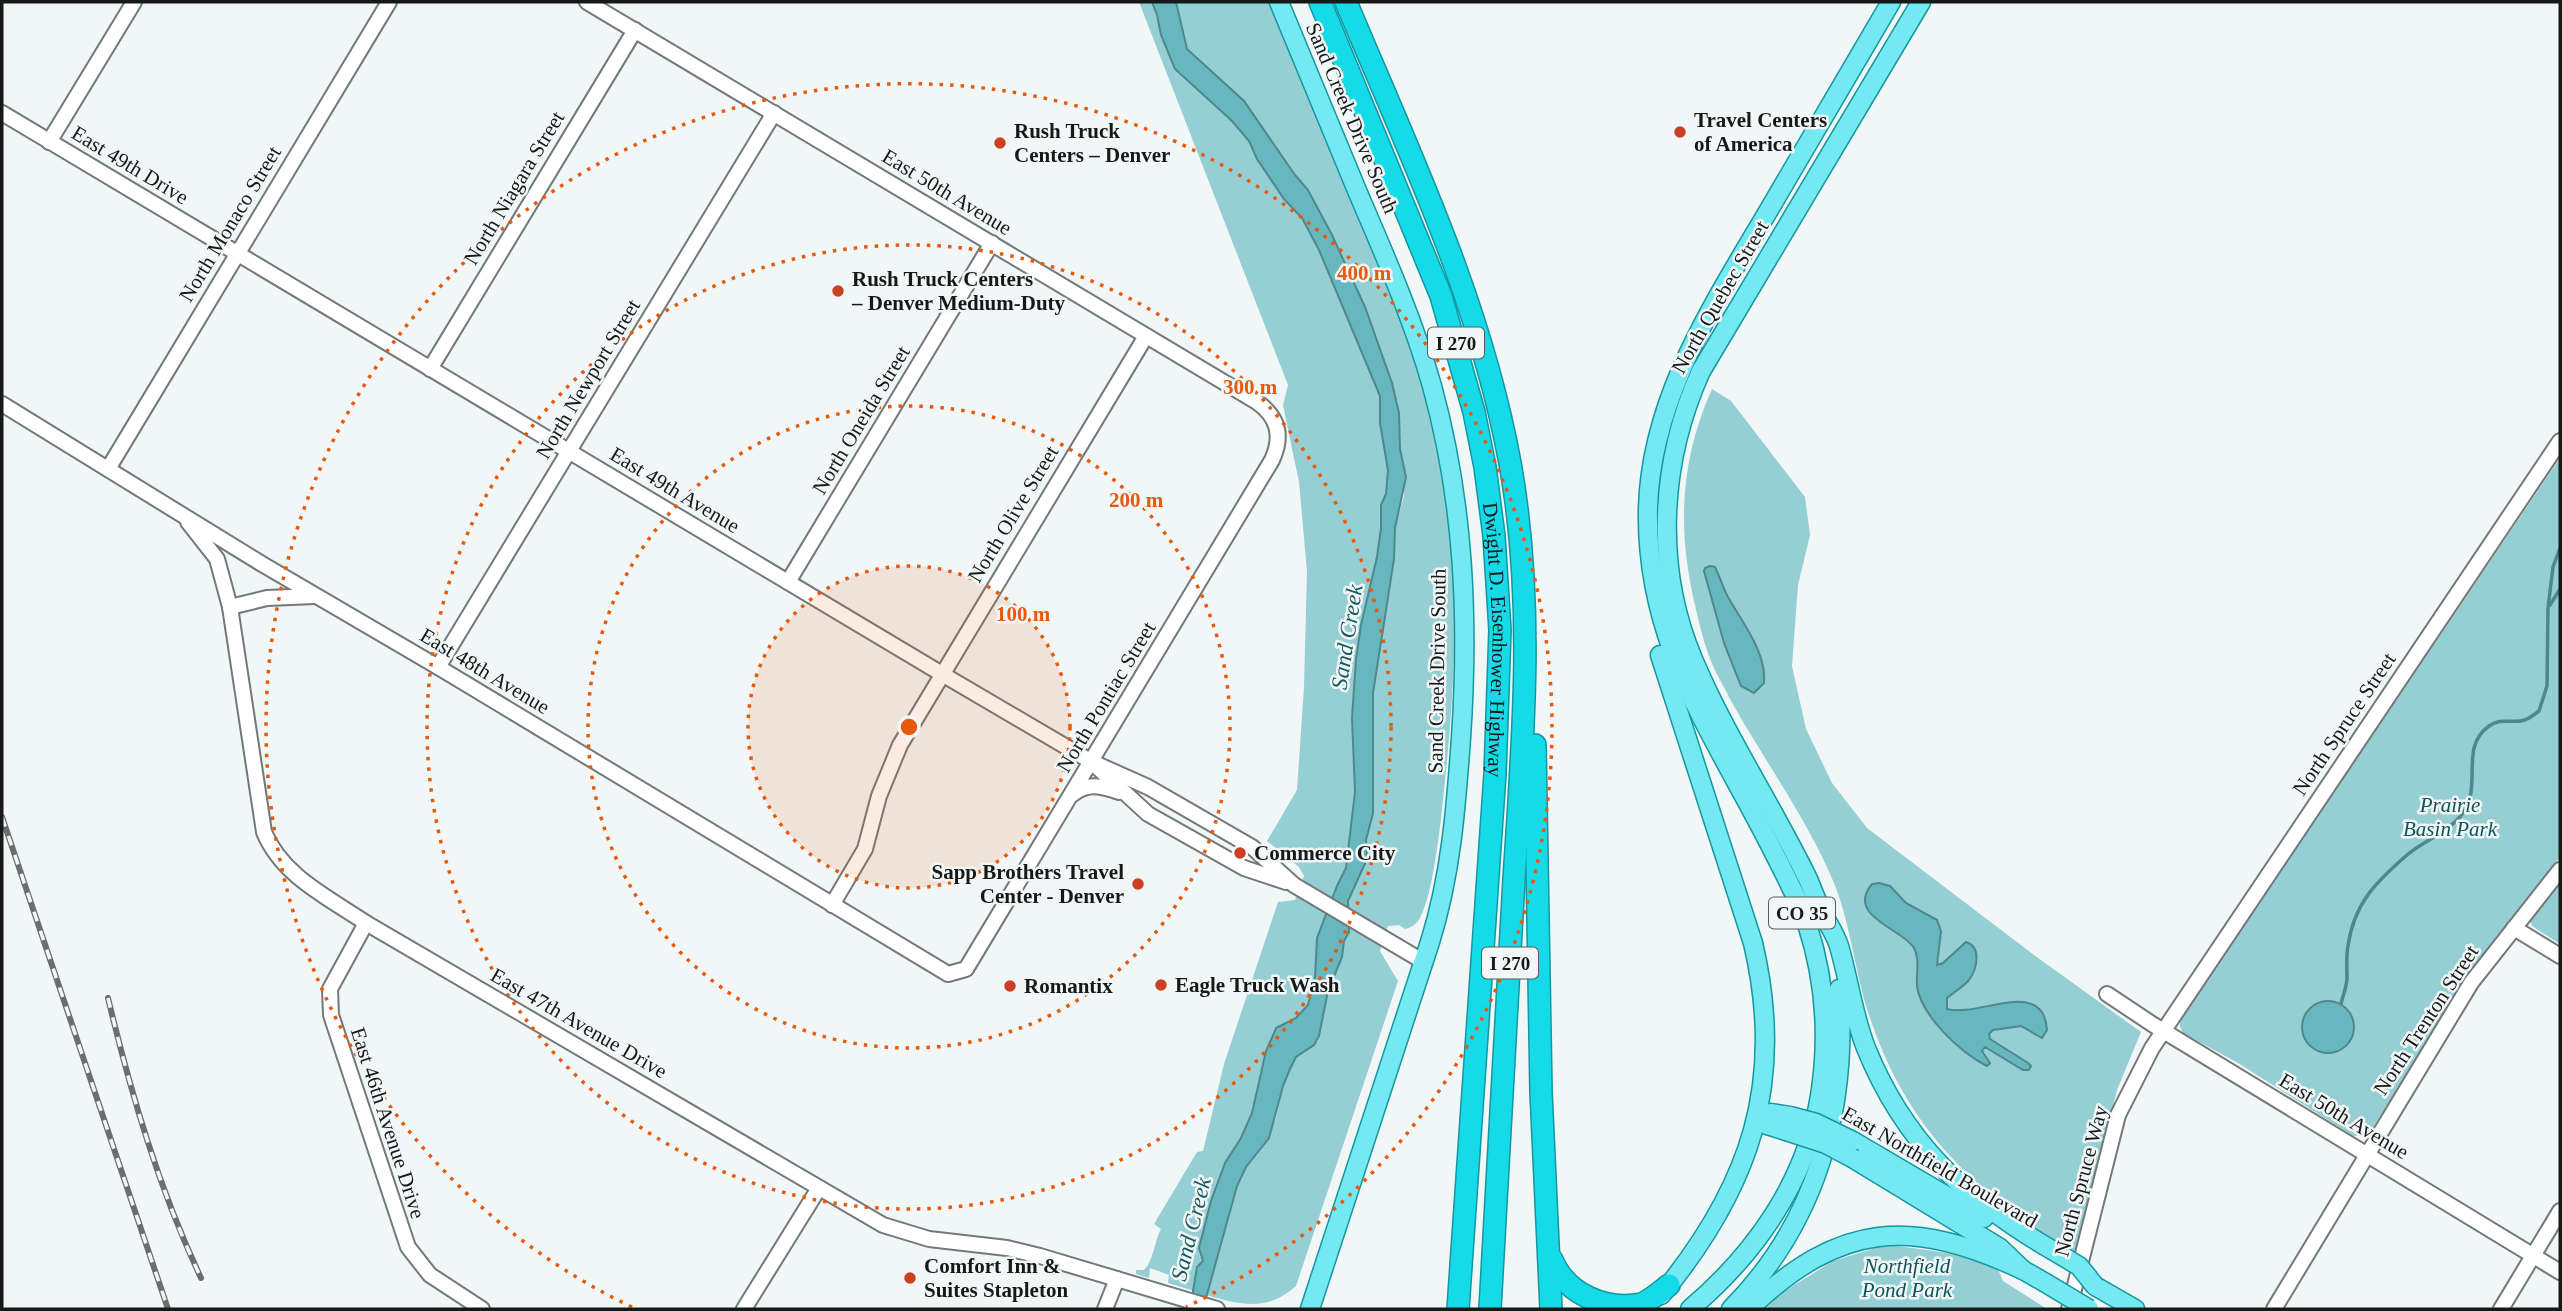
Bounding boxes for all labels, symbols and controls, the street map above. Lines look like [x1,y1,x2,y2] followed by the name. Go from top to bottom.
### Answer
[1301,19,1403,217] street label: Sand Creek Drive South
[459,107,569,269] street label: North Niagara Street
[1694,108,1827,156] place label: Travel Centers of America
[1014,119,1170,167] place label: Rush Truck Centers – Denver
[67,121,193,209] street label: East 49th Drive
[1672,124,1688,140] marker: Travel Centers of America
[992,135,1008,151] marker: Rush Truck Centers – Denver
[174,142,286,306] street label: North Monaco Street
[878,144,1016,240] street label: East 50th Avenue
[1666,216,1774,378] street label: North Quebec Street
[1337,261,1392,285] text: 400 m
[851,267,1066,315] place label: Rush Truck Centers – Denver Medium-Duty
[830,283,846,299] marker: Rush Truck Centers – Denver Medium-Duty
[531,295,645,463] street label: North Newport Street
[1428,328,1484,358] road number: I 270
[807,341,915,499] street label: North Oneida Street
[1223,375,1278,399] text: 300 m
[963,441,1063,587] street label: North Olive Street
[606,442,744,538] street label: East 49th Avenue
[1109,488,1164,512] text: 200 m
[1478,501,1512,778] street label: Dwight D. Eisenhower Highway
[1423,568,1451,774] street label: Sand Creek Drive South
[1326,582,1368,691] water label: Sand Creek
[996,602,1051,626] text: 100 m
[1052,617,1161,777] street label: North Pontiac Street
[416,623,554,719] street label: East 48th Avenue
[2287,648,2401,800] street label: North Spruce Street
[897,715,921,739] centre of rings
[2403,793,2498,841] park label: Prairie Basin Park
[1254,841,1396,865] place label: Commerce City
[1232,845,1248,861] marker: Commerce City
[931,860,1124,908] place label: Sapp Brothers Travel Center - Denver
[1130,876,1146,892] marker: Sapp Brothers Travel Center - Denver
[1769,897,1835,928] road number: CO 35
[2369,940,2483,1099] street label: North Trenton Street
[1482,948,1538,979] road number: I 270
[487,963,671,1083] street label: East 47th Avenue Drive
[1175,973,1340,997] place label: Eagle Truck Wash
[1024,974,1113,998] place label: Romantix
[1153,977,1169,993] marker: Eagle Truck Wash
[1002,978,1018,994] marker: Romantix
[346,1024,430,1222] street label: East 46th Avenue Drive
[2275,1068,2413,1164] street label: East 50th Avenue
[1838,1101,2042,1233] street label: East Northfield Boulevard
[2049,1102,2113,1259] street label: North Spruce Way
[1166,1174,1216,1283] water label: Sand Creek
[924,1254,1068,1302] place label: Comfort Inn & Suites Stapleton
[1861,1254,1953,1302] park label: Northfield Pond Park
[902,1270,918,1286] marker: Comfort Inn & Suites Stapleton

